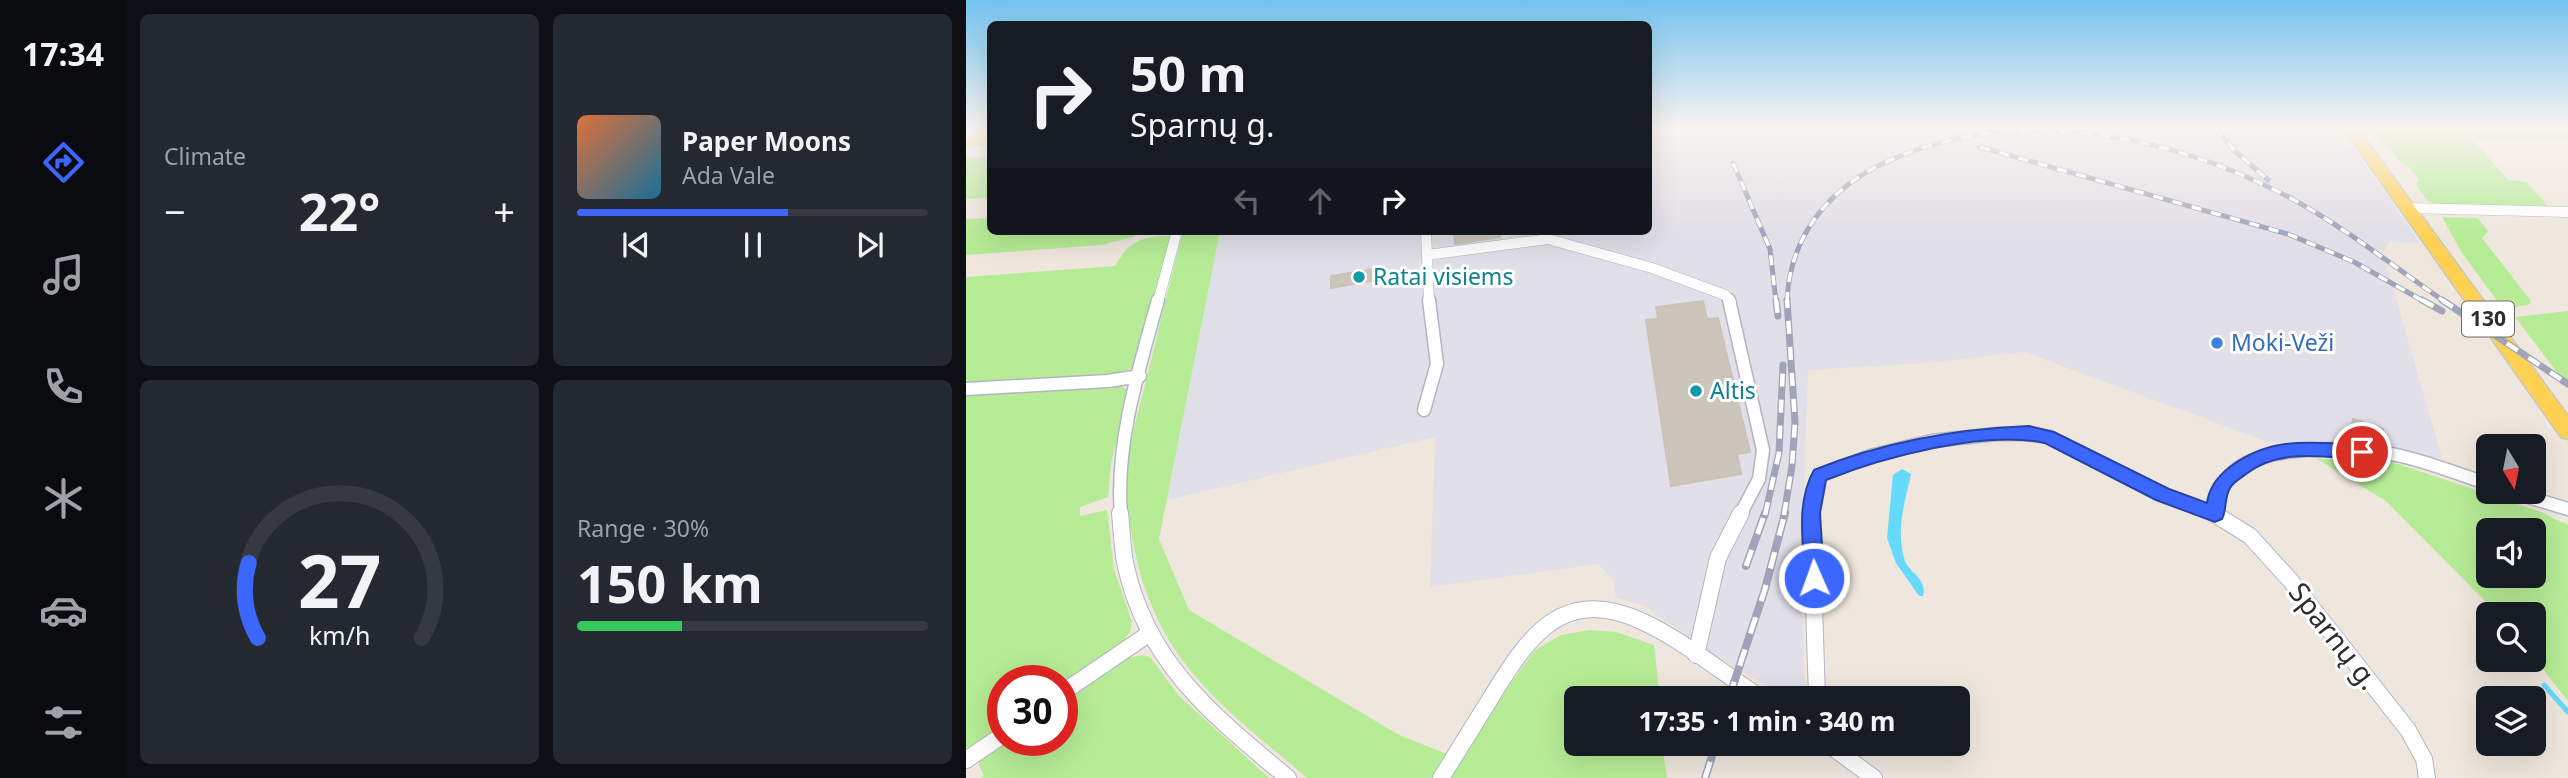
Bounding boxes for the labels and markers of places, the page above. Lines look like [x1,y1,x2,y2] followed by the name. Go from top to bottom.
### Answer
[1373,260,1513,292] place label: Ratai visiems
[1351,269,1367,285] marker: Ratai visiems
[2231,326,2334,358] place label: Moki-Veži
[2209,335,2225,351] marker: Moki-Veži
[1710,374,1756,406] place label: Altis
[1688,383,1704,399] marker: Altis
[2332,422,2392,482] pin

